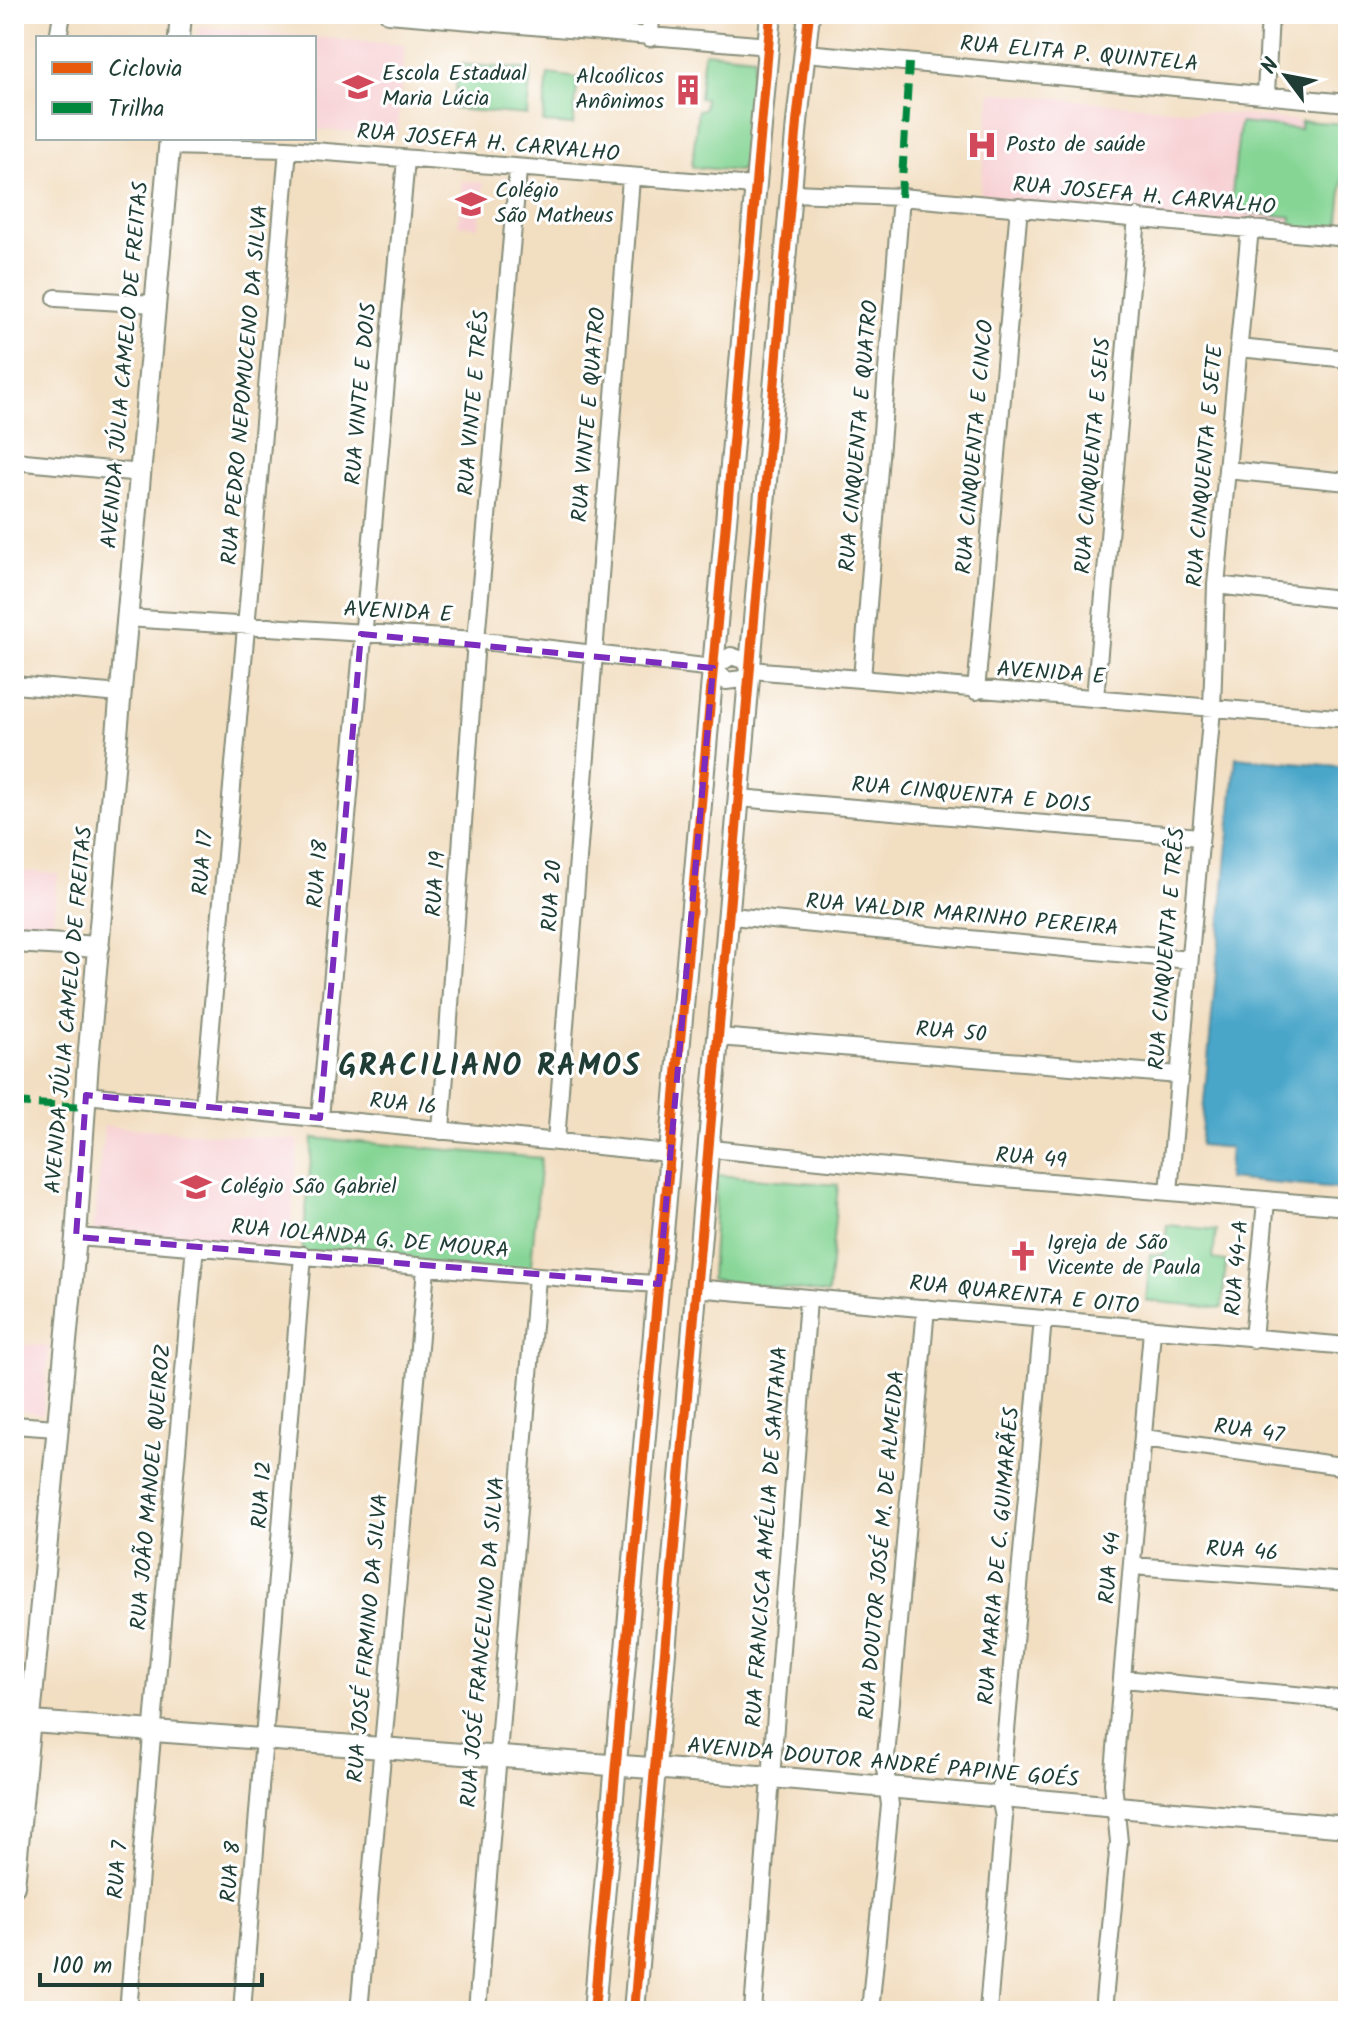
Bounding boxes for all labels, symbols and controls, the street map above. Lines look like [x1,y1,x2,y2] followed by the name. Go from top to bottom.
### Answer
[958,27,1200,83] street label: RUA ELITA P. QUINTELA
[36,36,316,140] legend
[1246,36,1326,116] north arrow
[108,50,183,89] text: Ciclovia
[1253,51,1290,82] text: N
[382,57,527,117] place label: Escola Estadual Maria Lúcia
[575,60,665,120] place label: Alcoólicos Anônimos
[341,70,375,104] school or university icon: Escola Estadual Maria Lúcia
[671,73,705,107] building icon: Alcoólicos Anônimos
[108,90,165,129] text: Trilha
[355,115,621,173] street label: RUA JOSEFA H. CARVALHO
[965,128,999,162] hospital icon: Posto de saúde
[1006,128,1145,163] place label: Posto de saúde
[1011,168,1277,226] street label: RUA JOSEFA H. CARVALHO
[495,174,614,234] place label: Colégio São Matheus
[93,180,160,550] street label: AVENIDA JÚLIA CAMELO DE FREITAS
[454,187,488,221] school or university icon: Colégio São Matheus
[213,204,279,566] street label: RUA PEDRO NEPOMUCENO DA SILVA
[831,298,889,573] street label: RUA CINQUENTA E QUATRO
[337,301,387,487] street label: RUA VINTE E DOIS
[563,306,617,524] street label: RUA VINTE E QUATRO
[449,309,501,497] street label: RUA VINTE E TRÊS
[947,318,1005,576] street label: RUA CINQUENTA E CINCO
[1066,336,1122,575] street label: RUA CINQUENTA E SEIS
[1178,342,1234,589] street label: RUA CINQUENTA E SETE
[343,593,454,633] street label: AVENIDA E
[995,653,1108,695] street label: AVENIDA E
[850,768,1092,824] street label: RUA CINQUENTA E DOIS
[37,825,104,1195] street label: AVENIDA JÚLIA CAMELO DE FREITAS
[1140,826,1196,1072] street label: RUA CINQUENTA E TRÊS
[184,828,224,897] street label: RUA 17
[299,838,339,910] street label: RUA 18
[417,850,457,918] street label: RUA 19
[533,859,573,933] street label: RUA 20
[804,885,1120,947] street label: RUA VALDIR MARINHO PEREIRA
[914,1012,988,1054] street label: RUA 50
[339,1043,641,1091] district label: GRACILIANO RAMOS
[368,1084,438,1126] street label: RUA 16
[994,1138,1068,1180] street label: RUA 49
[179,1170,213,1204] school or university icon: Colégio São Gabriel
[220,1170,397,1205] place label: Colégio São Gabriel
[230,1210,510,1270] street label: RUA IOLANDA G. DE MOURA
[1216,1219,1260,1317] street label: RUA 44-A
[1047,1226,1201,1286] place label: Igreja de São Vicente de Paula
[1006,1239,1040,1273] church icon: Igreja de São Vicente de Paula
[907,1267,1141,1326] street label: RUA QUARENTA E OITO
[122,1342,182,1632] street label: RUA JOÃO MANOEL QUEIROZ
[737,1345,799,1729] street label: RUA FRANCISCA AMÉLIA DE SANTANA
[850,1369,916,1721] street label: RUA DOUTOR JOSÉ M. DE ALMEIDA
[970,1405,1030,1706] street label: RUA MARIA DE C. GUIMARÃES
[1212,1410,1287,1454] street label: RUA 47
[243,1460,283,1530] street label: RUA 12
[452,1475,516,1809] street label: RUA JOSÉ FRANCELINO DA SILVA
[339,1492,399,1784] street label: RUA JOSÉ FIRMINO DA SILVA
[1090,1530,1132,1606] street label: RUA 44
[1205,1532,1279,1572] street label: RUA 46
[686,1729,1081,1799] street label: AVENIDA DOUTOR ANDRÉ PAPINE GOÉS
[99,1839,139,1901] street label: RUA 7
[212,1839,252,1904] street label: RUA 8
[40,1937,262,1987] scale bar
[52,1947,112,1986] text: 100 m

